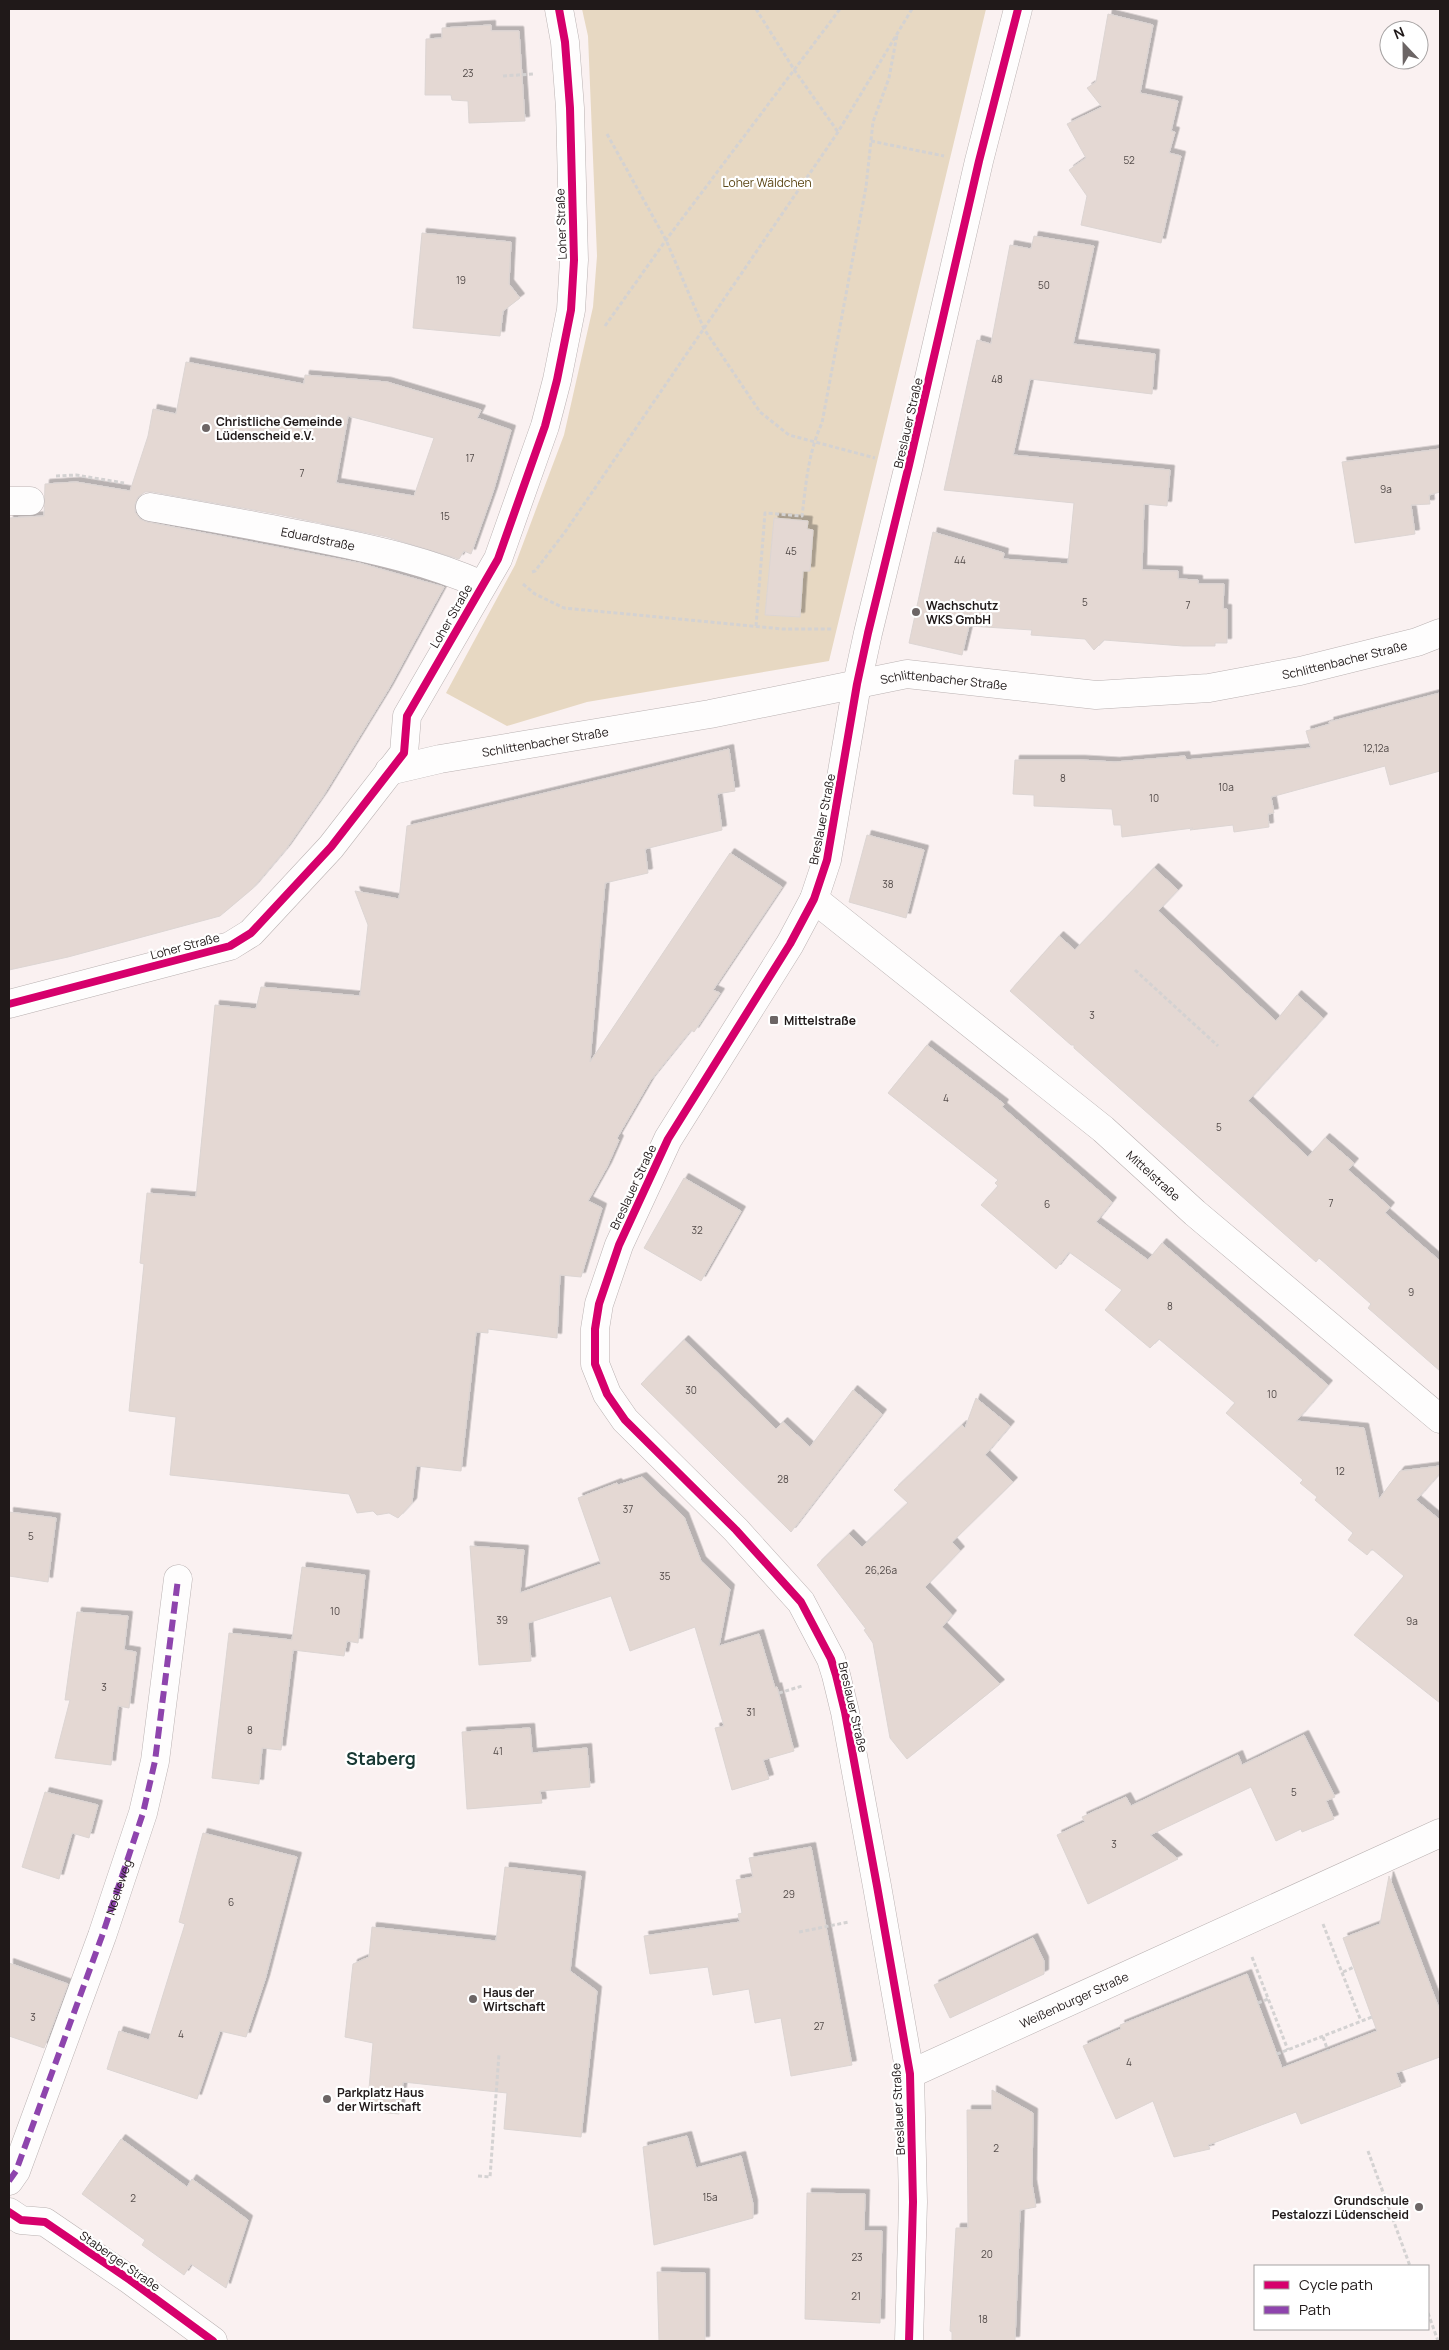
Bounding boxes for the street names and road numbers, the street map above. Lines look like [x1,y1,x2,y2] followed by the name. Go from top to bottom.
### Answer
[551,188,571,260] street label: Loher Straße
[889,376,927,470] street label: Breslauer Straße
[280,522,357,554] street label: Eduardstraße
[426,581,476,651] street label: Loher Straße
[1281,636,1409,683] street label: Schlittenbacher Straße
[879,666,1008,694] street label: Schlittenbacher Straße
[481,723,610,760] street label: Schlittenbacher Straße
[805,772,839,866] street label: Breslauer Straße
[148,929,222,963] street label: Loher Straße
[606,1142,660,1232] street label: Breslauer Straße
[1123,1146,1184,1204] street label: Mittelstraße
[834,1660,872,1754] street label: Breslauer Straße
[101,1857,136,1917] street label: Noelleweg
[1017,1967,1131,2032] street label: Weißenburger Straße
[887,2062,909,2156] street label: Breslauer Straße
[76,2227,164,2295] street label: Staberger Straße

